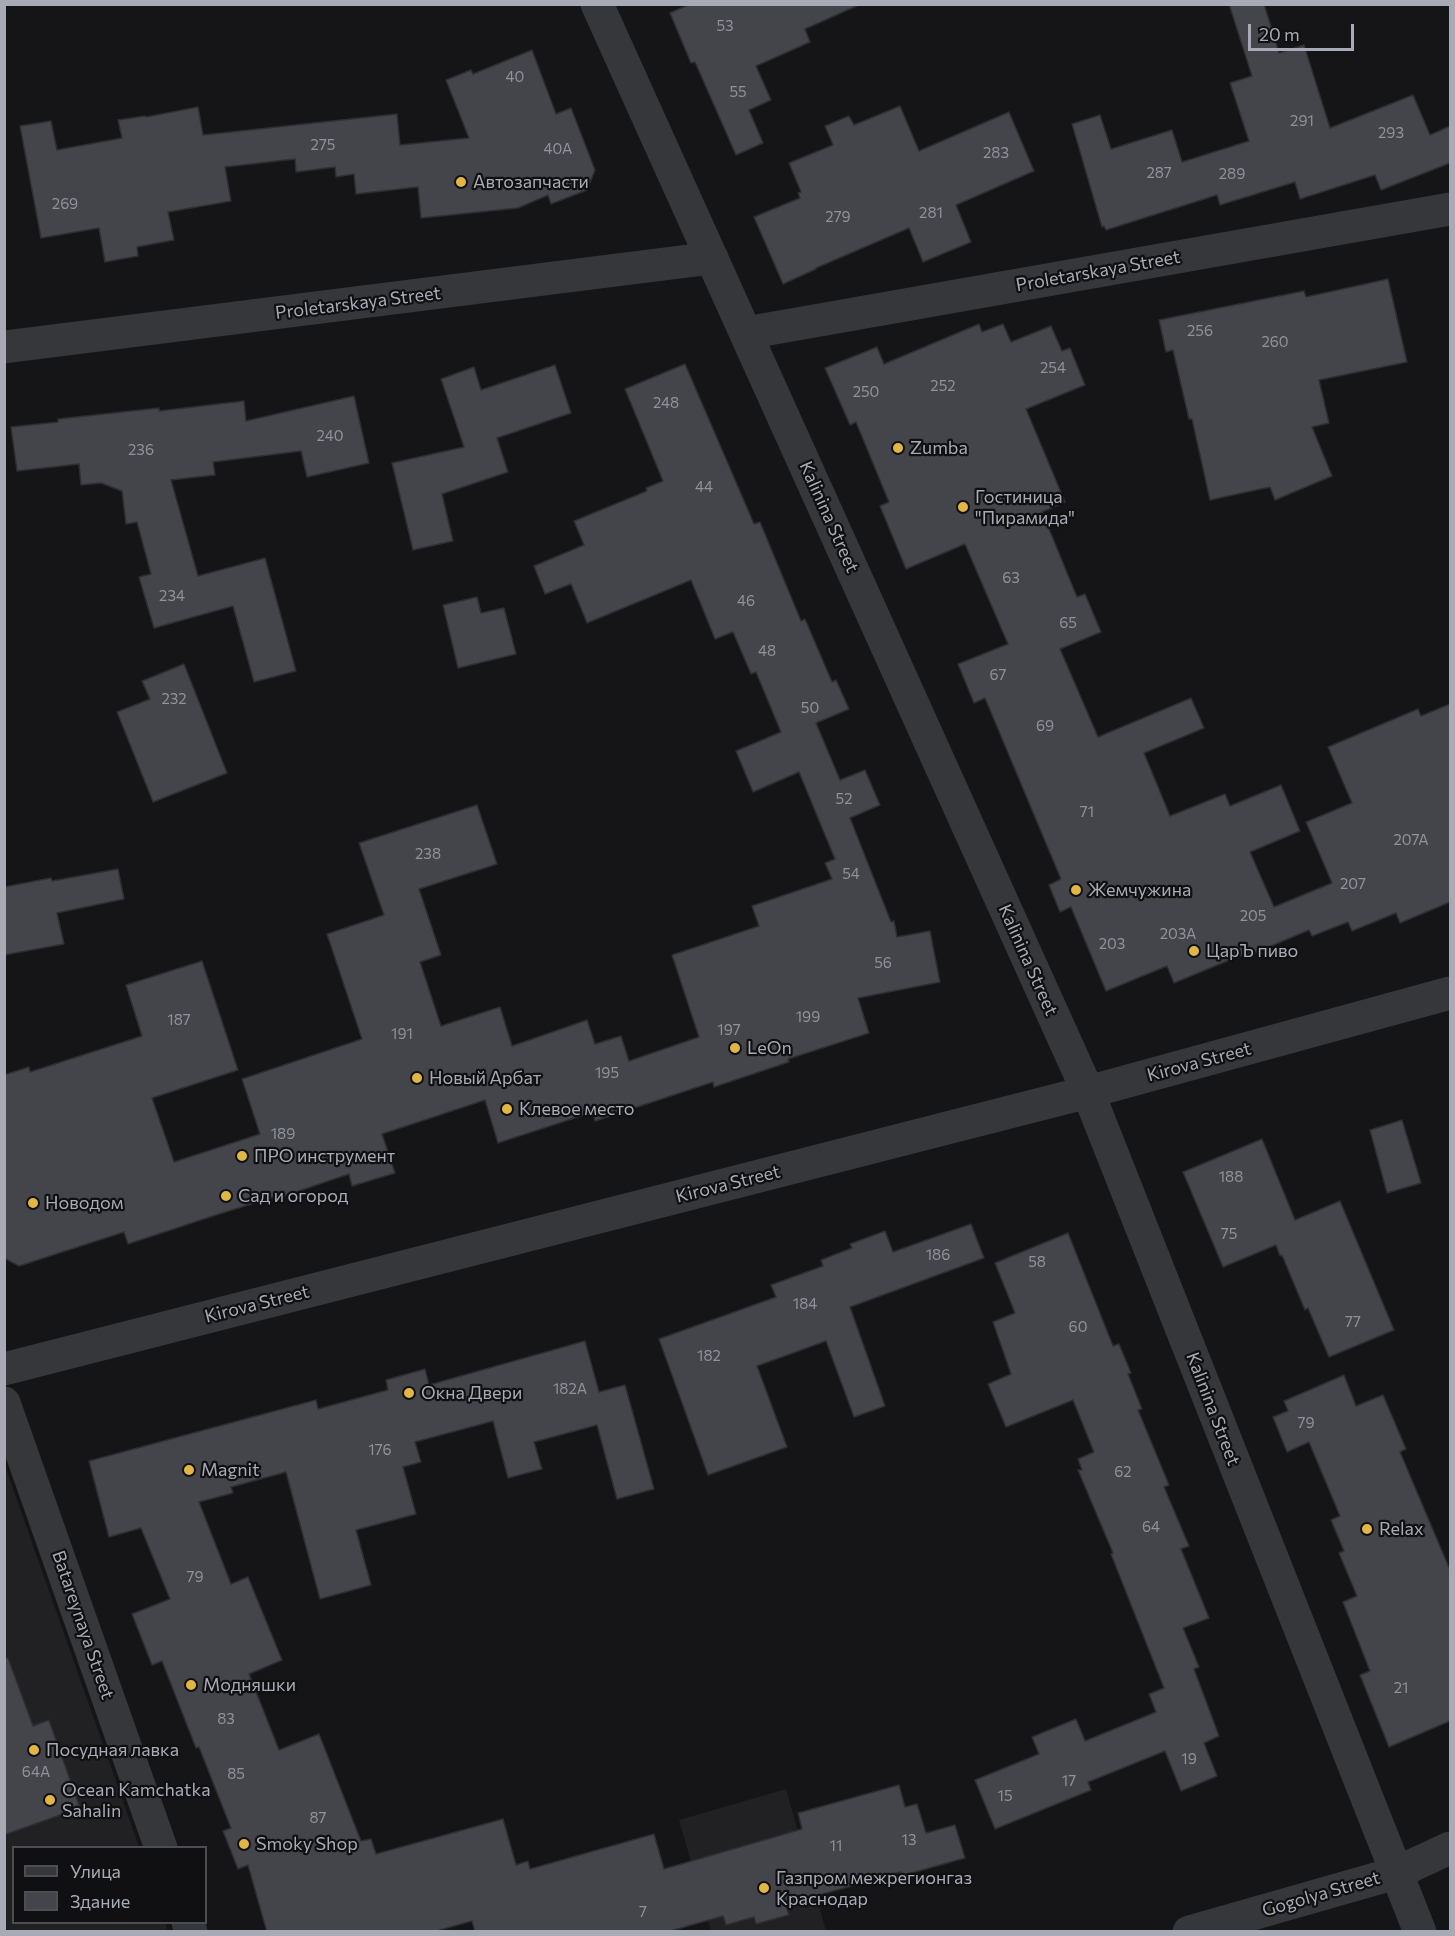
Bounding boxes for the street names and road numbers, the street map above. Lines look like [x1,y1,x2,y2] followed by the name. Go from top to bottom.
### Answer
[1014,246,1182,296] street label: Proletarskaya Street
[274,282,442,324] street label: Proletarskaya Street
[795,458,863,576] street label: Kalinina Street
[994,901,1062,1019] street label: Kalinina Street
[1145,1038,1253,1086] street label: Kirova Street
[674,1161,782,1207] street label: Kirova Street
[203,1281,311,1327] street label: Kirova Street
[1181,1349,1245,1469] street label: Kalinina Street
[47,1548,119,1702] street label: Batareynaya Street
[1260,1867,1382,1921] street label: Gogolya Street

